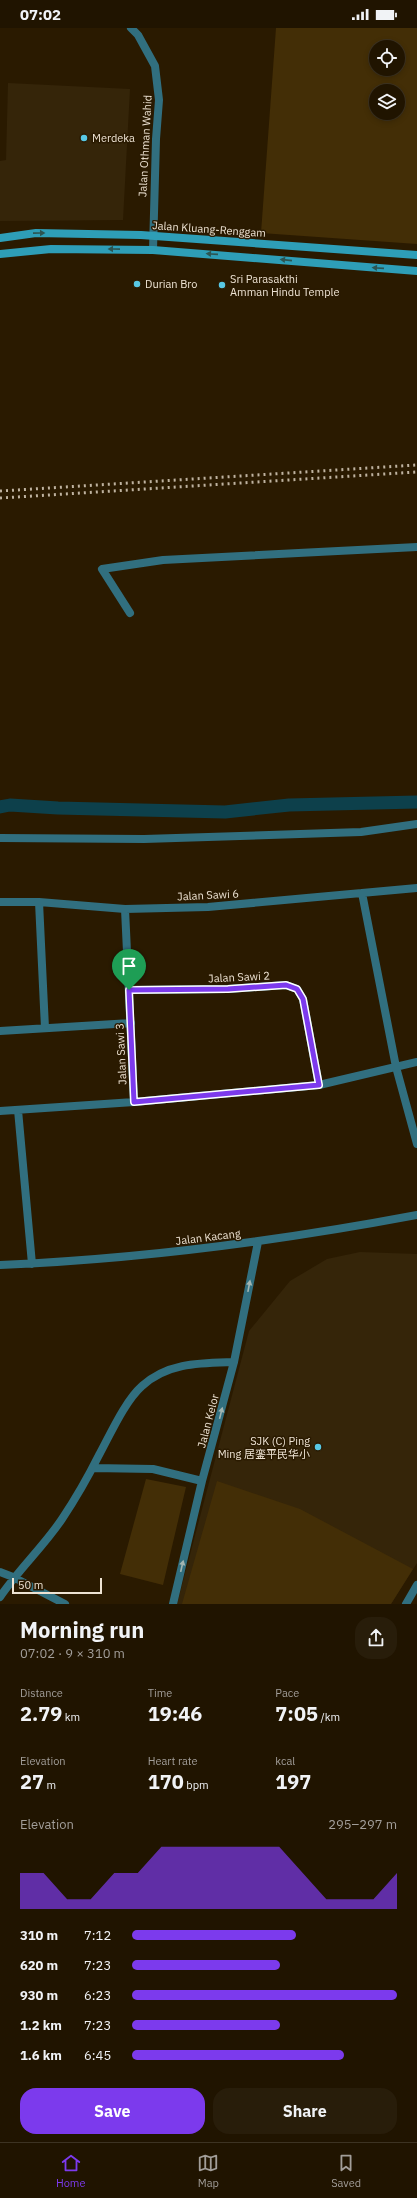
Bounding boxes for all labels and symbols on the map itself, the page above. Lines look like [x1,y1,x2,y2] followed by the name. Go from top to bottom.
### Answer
[135,95,155,197] street label: Jalan Othman Wahid
[92,131,135,145] place label: Merdeka
[79,133,89,143] marker: Merdeka
[152,218,266,240] street label: Jalan Kluang-Renggam
[33,230,46,236] one-way arrow
[107,246,120,252] one-way arrow
[206,250,218,257] one-way arrow
[280,257,292,263] one-way arrow
[372,265,384,272] one-way arrow
[230,272,340,299] place label: Sri Parasakthi Amman Hindu Temple
[145,277,197,291] place label: Durian Bro
[132,279,142,289] marker: Durian Bro
[217,280,227,290] marker: Sri Parasakthi Amman Hindu Temple
[177,886,239,904] street label: Jalan Sawi 6
[112,949,146,990] pin
[208,968,270,986] street label: Jalan Sawi 2
[112,1023,130,1085] street label: Jalan Sawi 3
[175,1226,241,1248] street label: Jalan Kacang
[247,1280,253,1292] one-way arrow
[194,1393,222,1449] street label: Jalan Kelor
[218,1407,224,1419] one-way arrow
[218,1434,310,1461] place label: SJK (C) Ping Ming 居銮平民华小
[313,1442,323,1452] marker: SJK (C) Ping Ming 居銮平民华小
[179,1560,185,1572] one-way arrow
[12,1576,102,1595] scale bar

